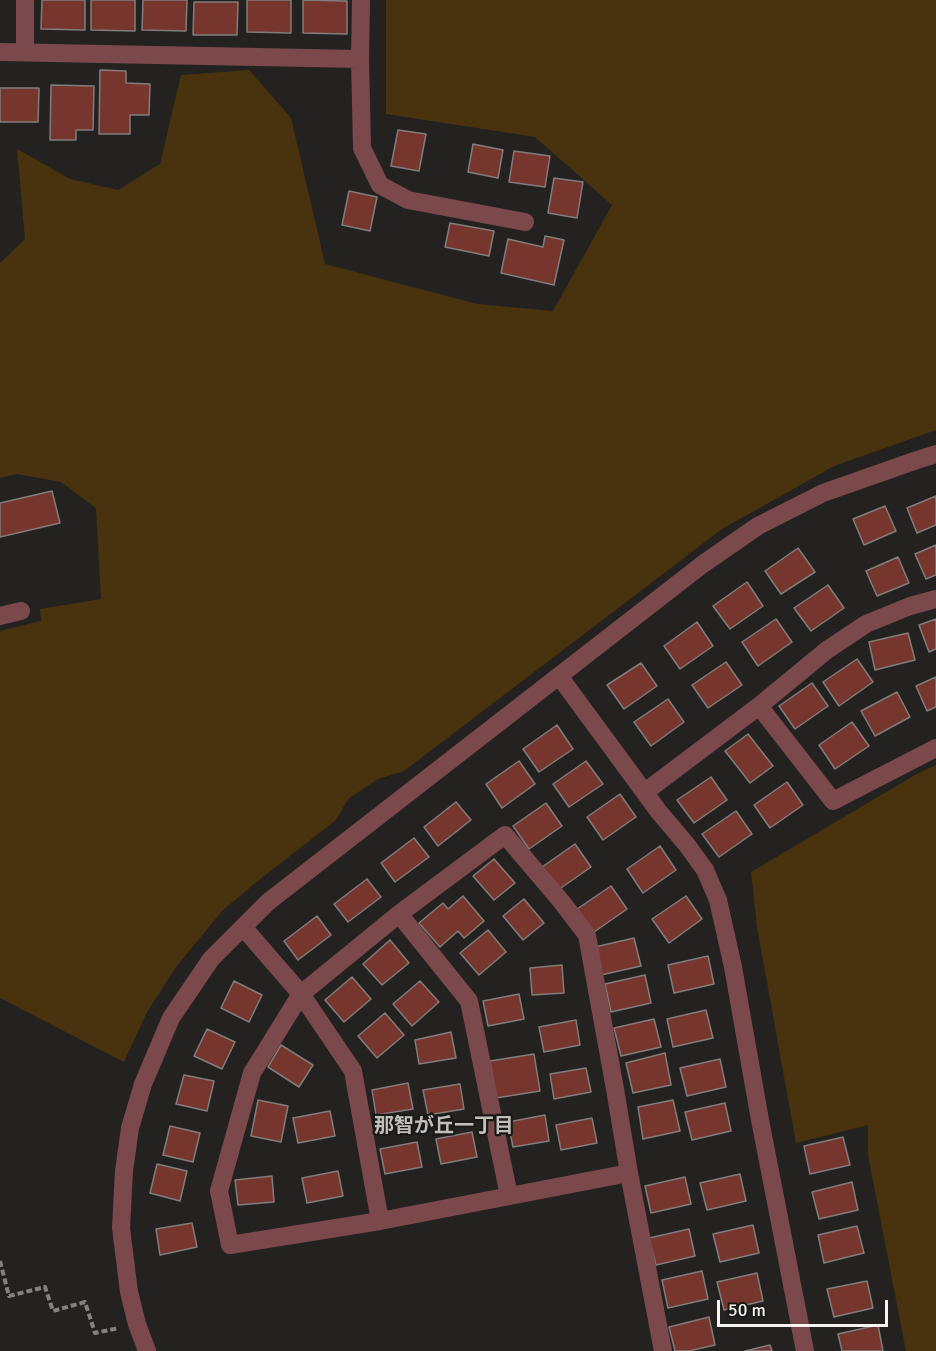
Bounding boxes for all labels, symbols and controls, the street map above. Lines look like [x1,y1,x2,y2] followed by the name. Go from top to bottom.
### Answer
[374,1115,514,1139] district label: 那智が丘一丁目
[720,1288,891,1326] scale bar
[728,1299,766,1321] text: 50 m

